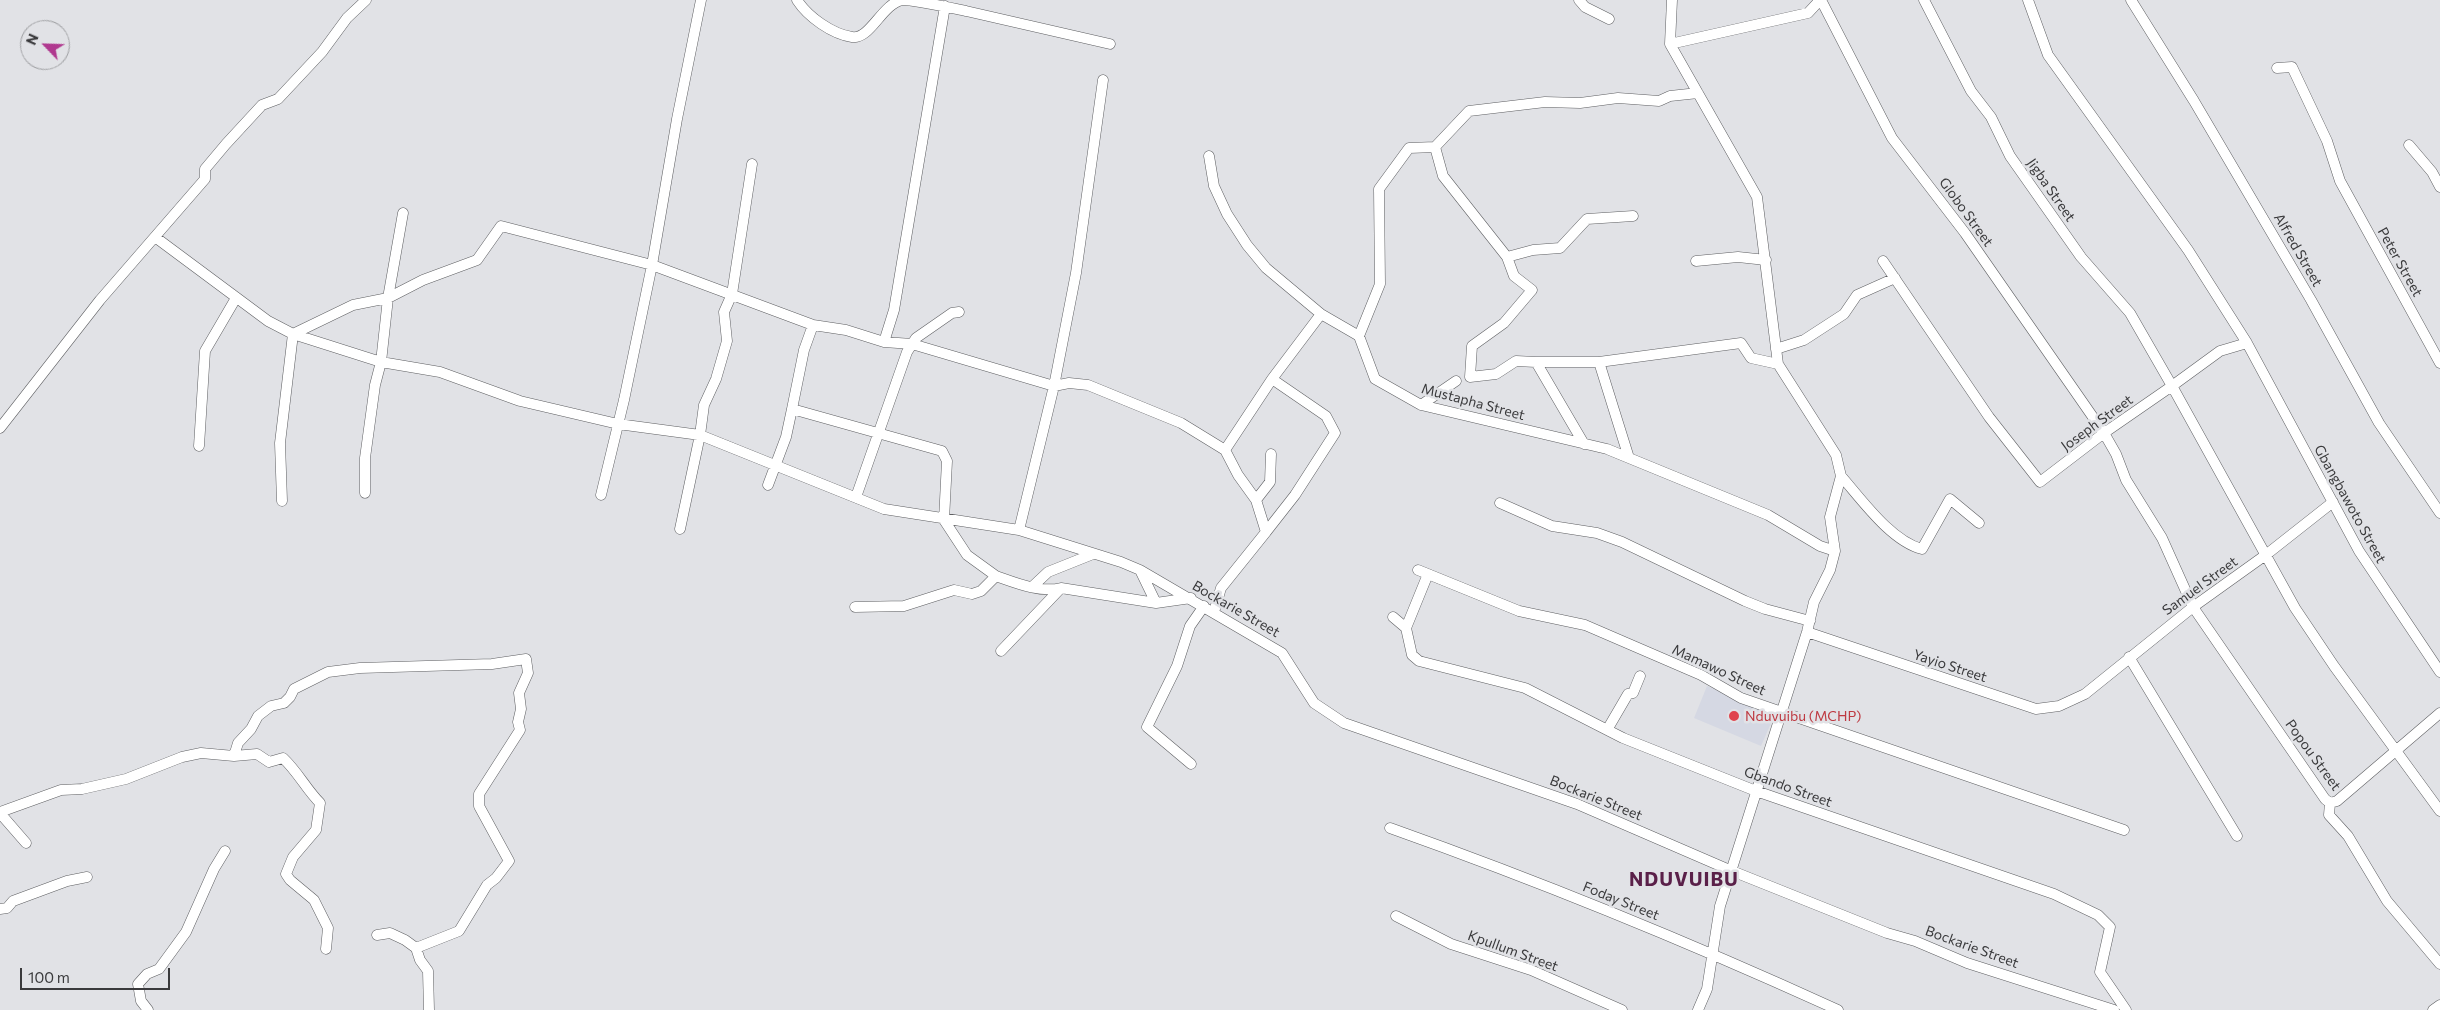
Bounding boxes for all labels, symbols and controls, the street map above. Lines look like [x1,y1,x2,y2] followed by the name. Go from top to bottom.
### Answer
[20,20,70,70] north arrow
[22,31,42,47] text: N
[2023,155,2079,225] street label: Jigba Street
[1935,174,1997,250] street label: Globo Street
[2270,210,2326,290] street label: Alfred Street
[2374,224,2426,300] street label: Peter Street
[1419,380,1527,424] street label: Mustapha Street
[2058,391,2136,455] street label: Joseph Street
[2311,442,2389,566] street label: Gbangbawoto Street
[2159,553,2241,619] street label: Samuel Street
[1189,577,1283,641] street label: Bockarie Street
[1669,641,1769,699] street label: Mamawo Street
[1911,646,1989,686] street label: Yayio Street
[1745,708,1861,724] place label: Nduvuibu (MCHP)
[1727,709,1741,723] marker: Nduvuibu (MCHP)
[2282,716,2344,794] street label: Popou Street
[1742,763,1834,811] street label: Gbando Street
[1547,772,1645,824] street label: Bockarie Street
[1628,869,1740,891] district label: NDUVUIBU
[1580,878,1662,924] street label: Foday Street
[1923,922,2021,972] street label: Bockarie Street
[1466,927,1560,975] street label: Kpullum Street
[22,958,172,990] scale bar
[28,968,70,986] text: 100 m

